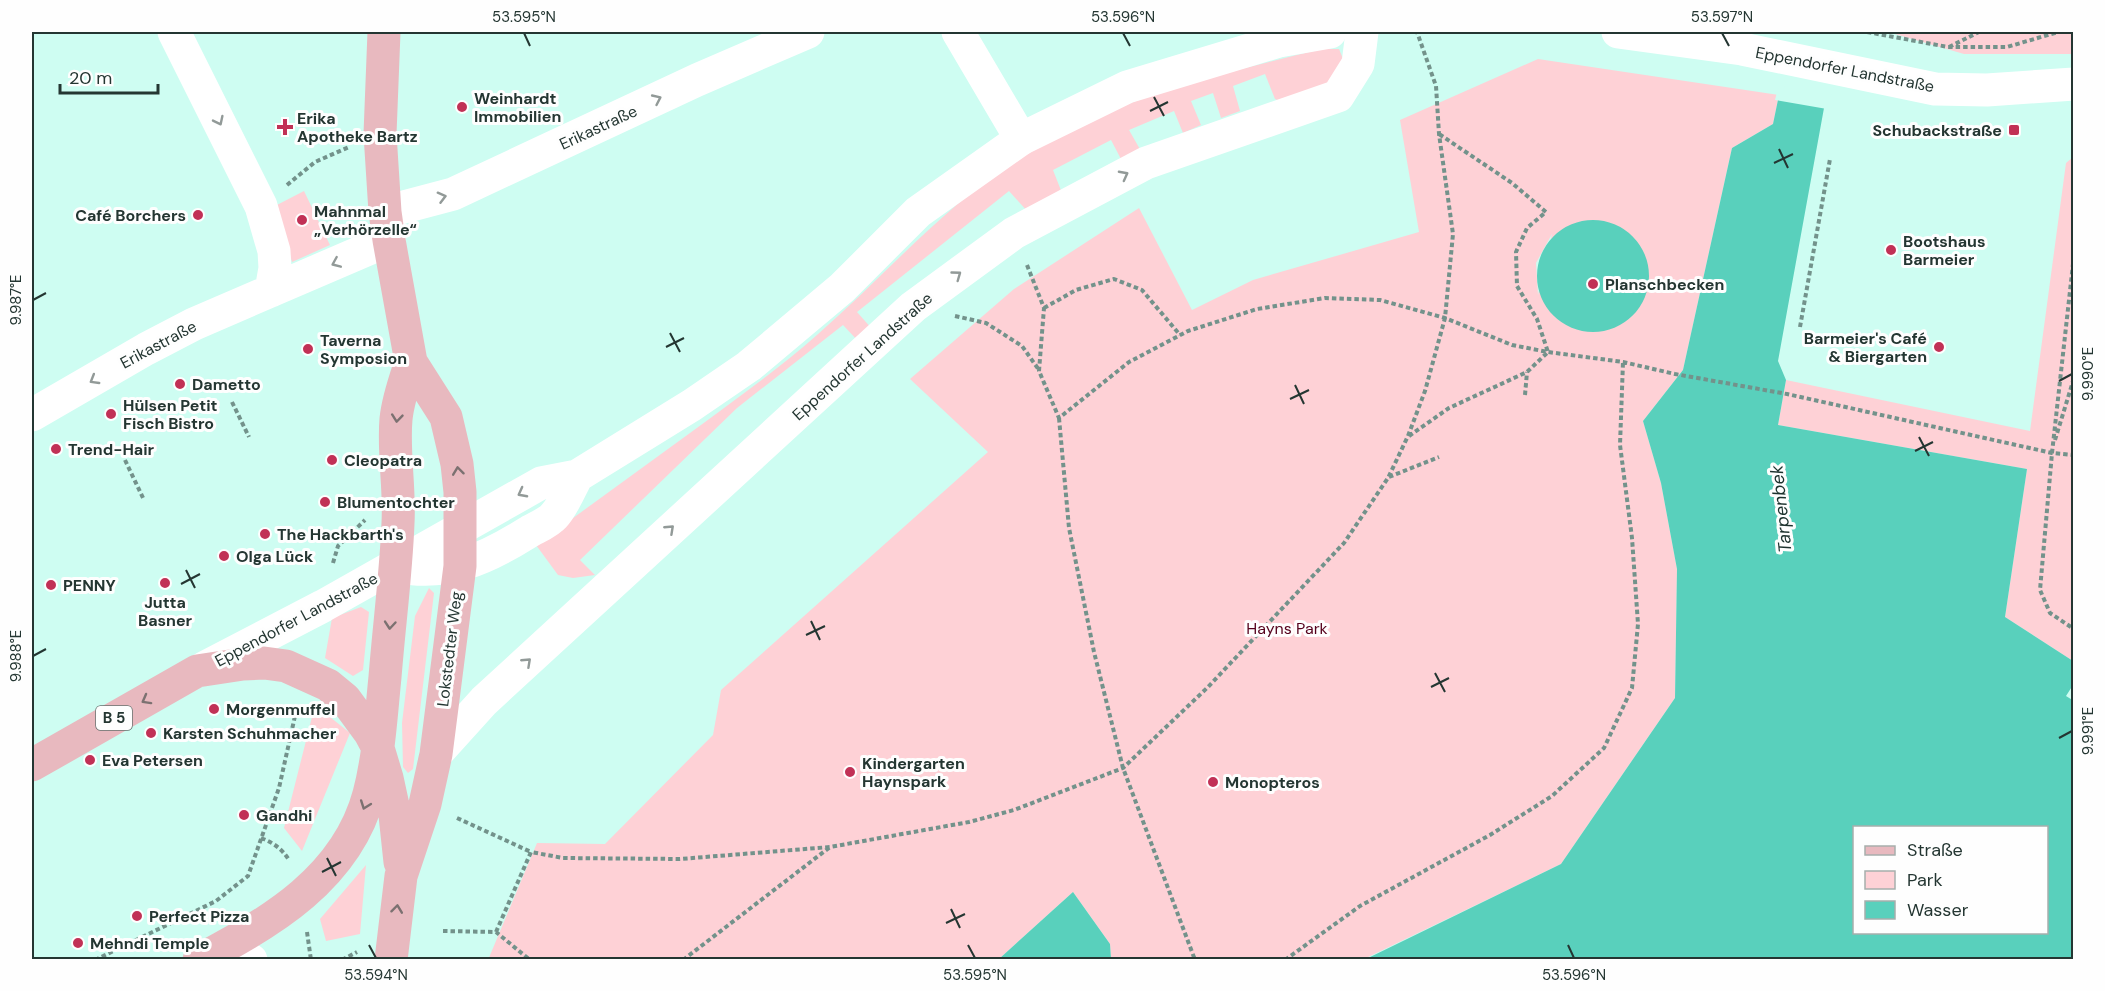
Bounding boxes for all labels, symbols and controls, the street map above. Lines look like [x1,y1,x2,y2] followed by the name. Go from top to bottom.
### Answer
[492,7,556,27] text: 53.595°N
[1091,7,1155,27] text: 53.596°N
[1691,7,1753,27] text: 53.597°N
[1754,42,1936,97] street label: Eppendorfer Landstraße
[60,57,158,95] scale bar
[69,66,112,90] text: 20 m
[474,88,561,127] place label: Weinhardt Immobilien
[651,94,662,106] one-way arrow
[455,100,469,114] marker: Weinhardt Immobilien
[556,100,641,155] street label: Erikastraße
[297,108,418,147] place label: Erika Apotheke Bartz
[211,115,223,126] one-way arrow
[278,120,292,134] marker: Erika Apotheke Bartz
[1872,120,2002,141] place label: Schubackstraße
[2007,123,2021,137] marker: Schubackstraße
[1118,171,1128,182] one-way arrow
[436,192,447,204] one-way arrow
[314,201,417,240] place label: Mahnmal „Verhörzelle“
[75,205,186,226] place label: Café Borchers
[191,208,205,222] marker: Café Borchers
[295,213,309,227] marker: Mahnmal „Verhörzelle“
[1903,231,1985,270] place label: Bootshaus Barmeier
[1884,243,1898,257] marker: Bootshaus Barmeier
[331,256,342,268] one-way arrow
[950,271,961,282] one-way arrow
[6,274,26,326] text: 9.987°E
[1605,274,1724,295] place label: Planschbecken
[1586,277,1600,291] marker: Planschbecken
[788,288,937,425] street label: Eppendorfer Landstraße
[116,316,200,373] street label: Erikastraße
[1804,328,1927,367] place label: Barmeier's Café & Biergarten
[320,330,407,369] place label: Taverna Symposion
[1932,340,1946,354] marker: Barmeier's Café & Biergarten
[301,342,315,356] marker: Taverna Symposion
[2078,347,2098,401] text: 9.990°E
[90,372,100,384] one-way arrow
[192,374,261,395] place label: Dametto
[173,377,187,391] marker: Dametto
[123,395,218,434] place label: Hülsen Petit Fisch Bistro
[104,407,118,421] marker: Hülsen Petit Fisch Bistro
[391,414,404,423] one-way arrow
[68,439,155,460] place label: Trend-Hair
[49,442,63,456] marker: Trend-Hair
[344,450,422,471] place label: Cleopatra
[325,453,339,467] marker: Cleopatra
[1764,463,1798,554] water label: Tarpenbek
[452,466,464,475] one-way arrow
[518,486,528,497] one-way arrow
[337,492,455,513] place label: Blumentochter
[318,495,332,509] marker: Blumentochter
[277,524,404,545] place label: The Hackbarth's
[663,525,673,536] one-way arrow
[258,527,272,541] marker: The Hackbarth's
[236,546,314,567] place label: Olga Lück
[217,549,231,563] marker: Olga Lück
[211,568,381,671] street label: Eppendorfer Landstraße
[63,575,116,596] place label: PENNY
[158,576,172,590] marker: Jutta Basner
[44,578,58,592] marker: PENNY
[432,590,467,708] street label: Lokstedter Weg
[138,592,193,631] place label: Jutta Basner
[1246,618,1328,639] park label: Hayns Park
[384,620,397,629] one-way arrow
[6,630,26,682] text: 9.988°E
[519,658,530,669] one-way arrow
[142,693,153,704] one-way arrow
[226,699,335,720] place label: Morgenmuffel
[207,702,221,716] marker: Morgenmuffel
[96,706,132,730] road number: B 5
[2078,707,2098,755] text: 9.991°E
[163,723,337,744] place label: Karsten Schuhmacher
[144,726,158,740] marker: Karsten Schuhmacher
[102,750,203,771] place label: Eva Petersen
[83,753,97,767] marker: Eva Petersen
[862,753,965,792] place label: Kindergarten Haynspark
[843,765,857,779] marker: Kindergarten Haynspark
[1225,772,1320,793] place label: Monopteros
[1206,775,1220,789] marker: Monopteros
[359,799,372,810] one-way arrow
[256,805,312,826] place label: Gandhi
[237,808,251,822] marker: Gandhi
[1853,826,2048,934] legend
[1907,838,1963,862] text: Straße
[1907,868,1943,892] text: Park
[1907,898,1969,922] text: Wasser
[390,905,403,914] one-way arrow
[149,906,249,927] place label: Perfect Pizza
[130,909,144,923] marker: Perfect Pizza
[90,933,209,954] place label: Mehndi Temple
[71,936,85,950] marker: Mehndi Temple
[344,965,408,985] text: 53.594°N
[943,965,1007,985] text: 53.595°N
[1542,965,1606,985] text: 53.596°N

